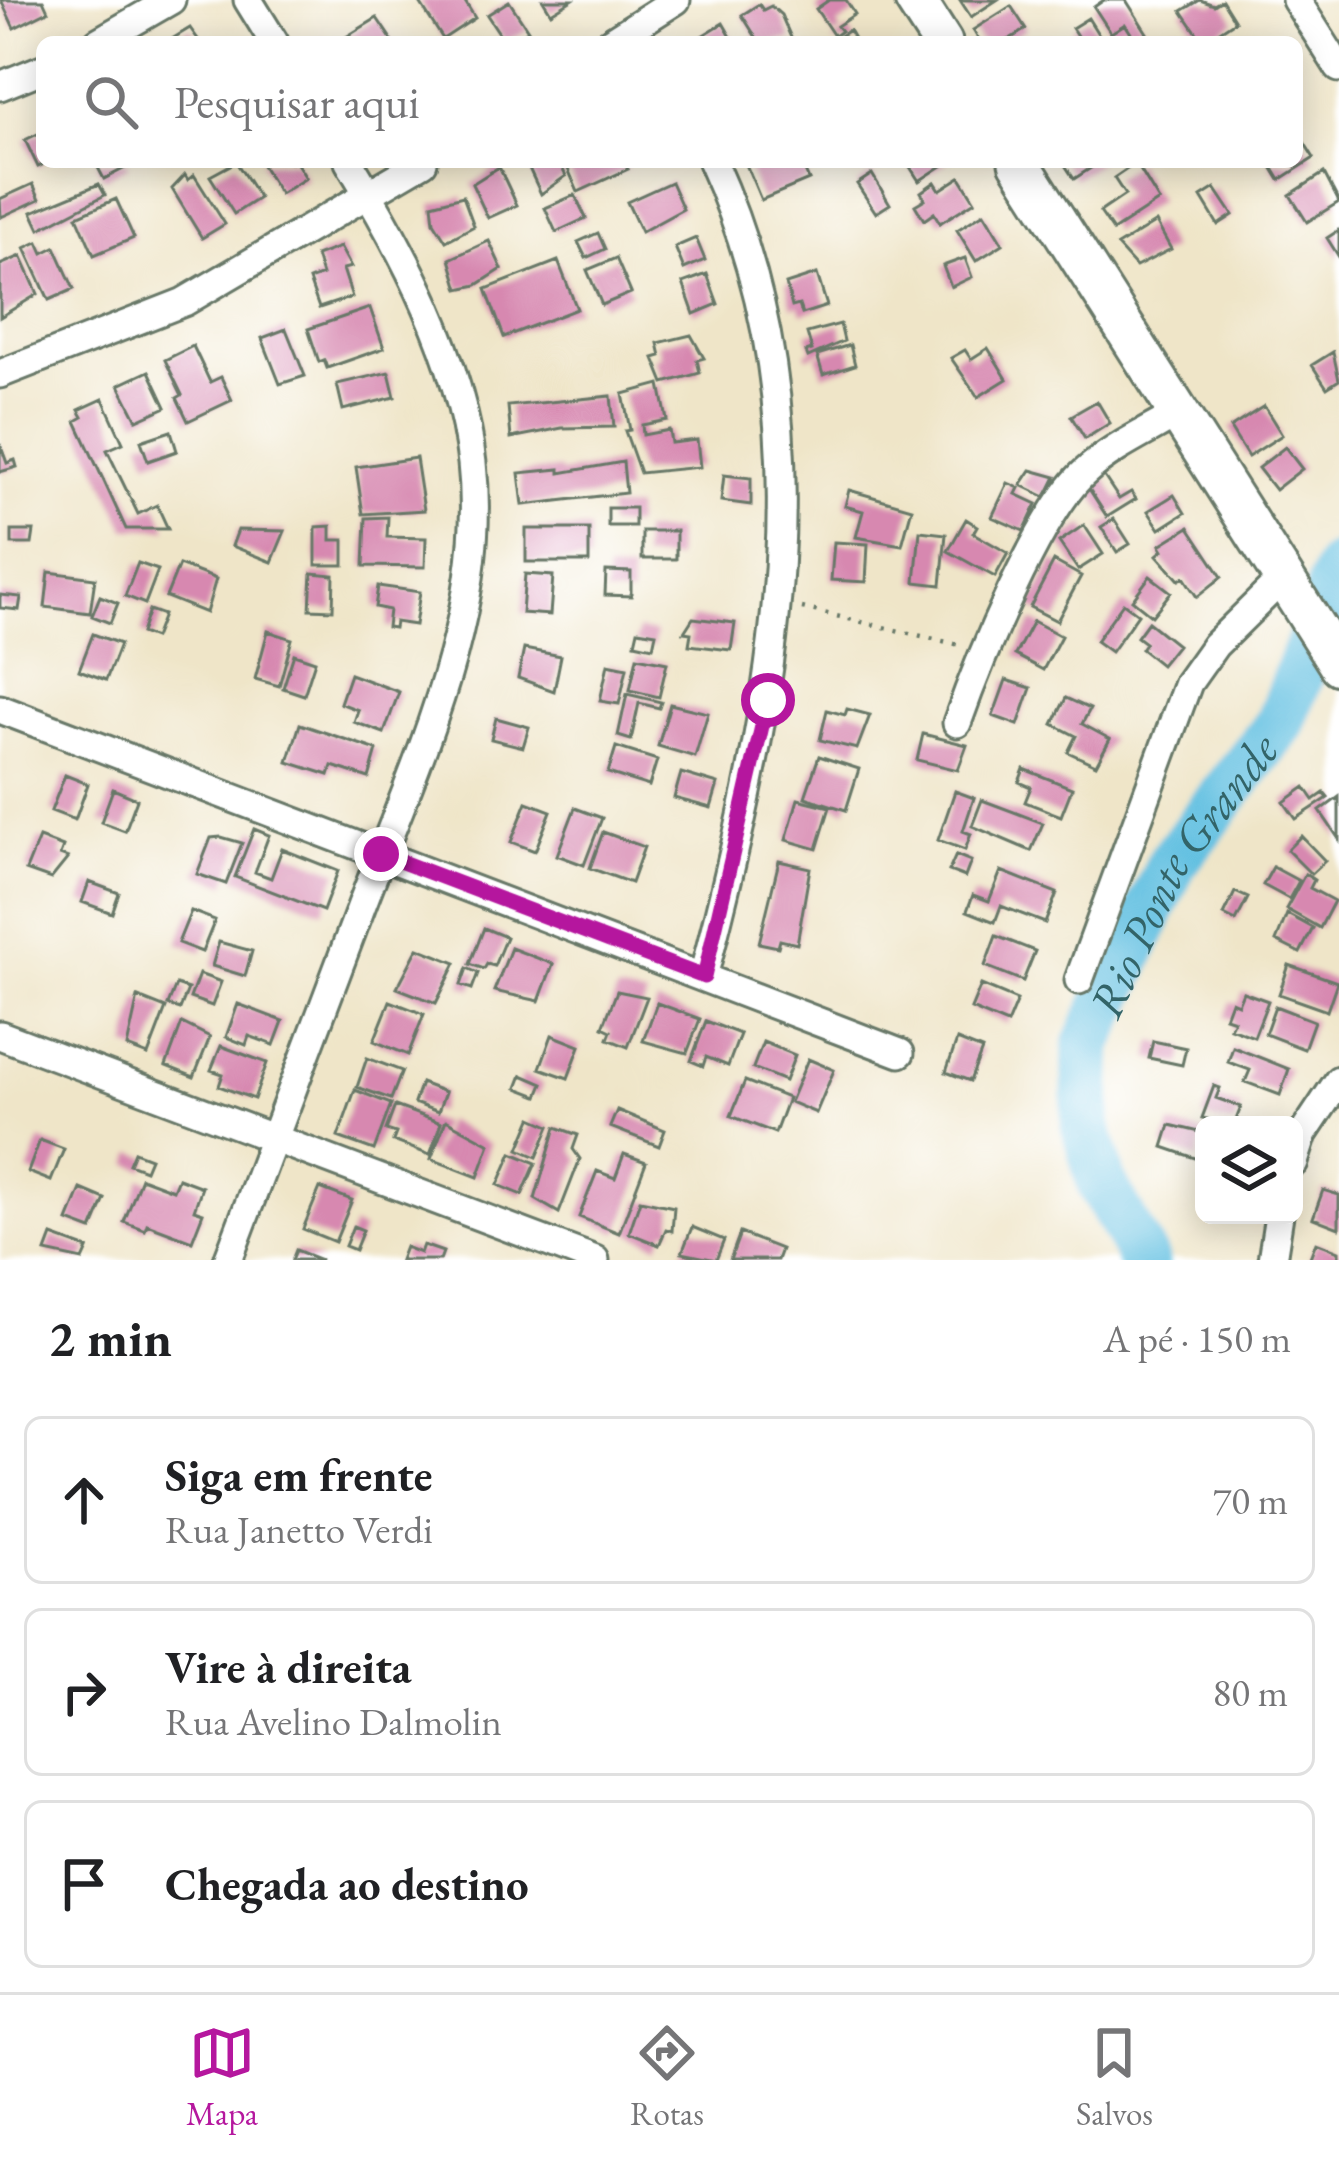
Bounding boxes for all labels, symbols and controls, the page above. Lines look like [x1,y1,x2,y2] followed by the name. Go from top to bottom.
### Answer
[36,36,1303,168] search box
[78,69,144,135] icon: search
[174,73,420,131] text: Pesquisar aqui
[741,673,795,727] route start
[1074,720,1292,1028] water label: Rio Ponte Grande
[354,827,408,881] route end
[1195,1116,1303,1224] map controls
[1195,1116,1303,1224] button: layers
[48,1305,172,1371] text: 2 min
[1103,1313,1291,1364] text: A pé · 150 m
[165,1446,433,1504] text: Siga em frente
[51,1467,117,1533] icon: ahead
[1212,1475,1288,1526] text: 70 m
[165,1504,433,1555] text: Rua Janetto Verdi
[165,1638,412,1696] text: Vire à direita
[51,1659,117,1725] icon: right
[1212,1667,1288,1718] text: 80 m
[165,1696,502,1747] text: Rua Avelino Dalmolin
[51,1851,117,1917] icon: arrive
[165,1855,529,1913] text: Chegada ao destino
[186,2020,258,2135] tab: Mapa
[630,2020,704,2135] tab: Rotas
[1076,2020,1153,2135] tab: Salvos

